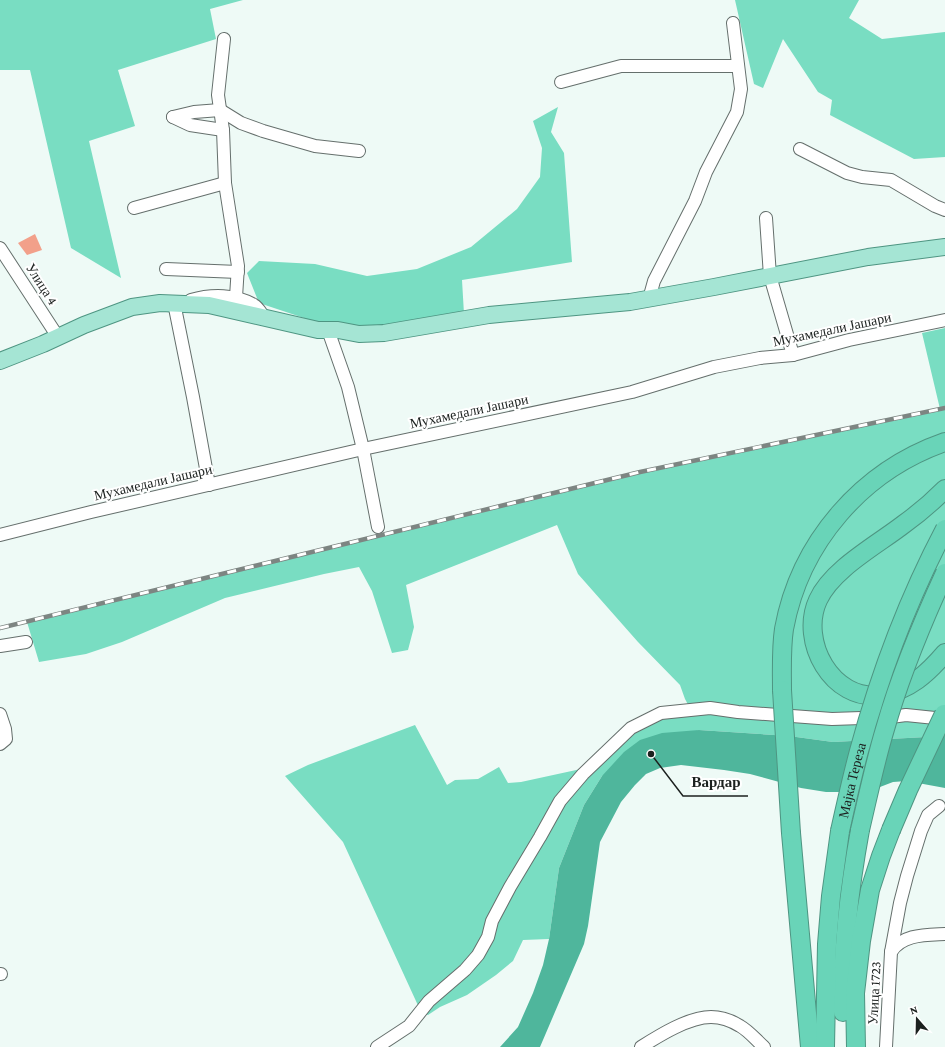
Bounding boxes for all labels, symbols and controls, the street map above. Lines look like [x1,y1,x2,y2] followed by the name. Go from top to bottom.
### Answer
[23,260,61,308] street label: Улица 4
[771,309,893,349] street label: Мухамедали Јашари
[408,391,530,431] street label: Мухамедали Јашари
[92,461,214,503] street label: Мухамедали Јашари
[835,740,869,820] street label: Мајка Тереза
[683,769,748,796] callout: Вардар
[691,774,741,790] text: Вардар
[864,961,884,1025] street label: Улица 1723
[897,999,937,1039] north arrow
[908,1003,920,1017] text: N

